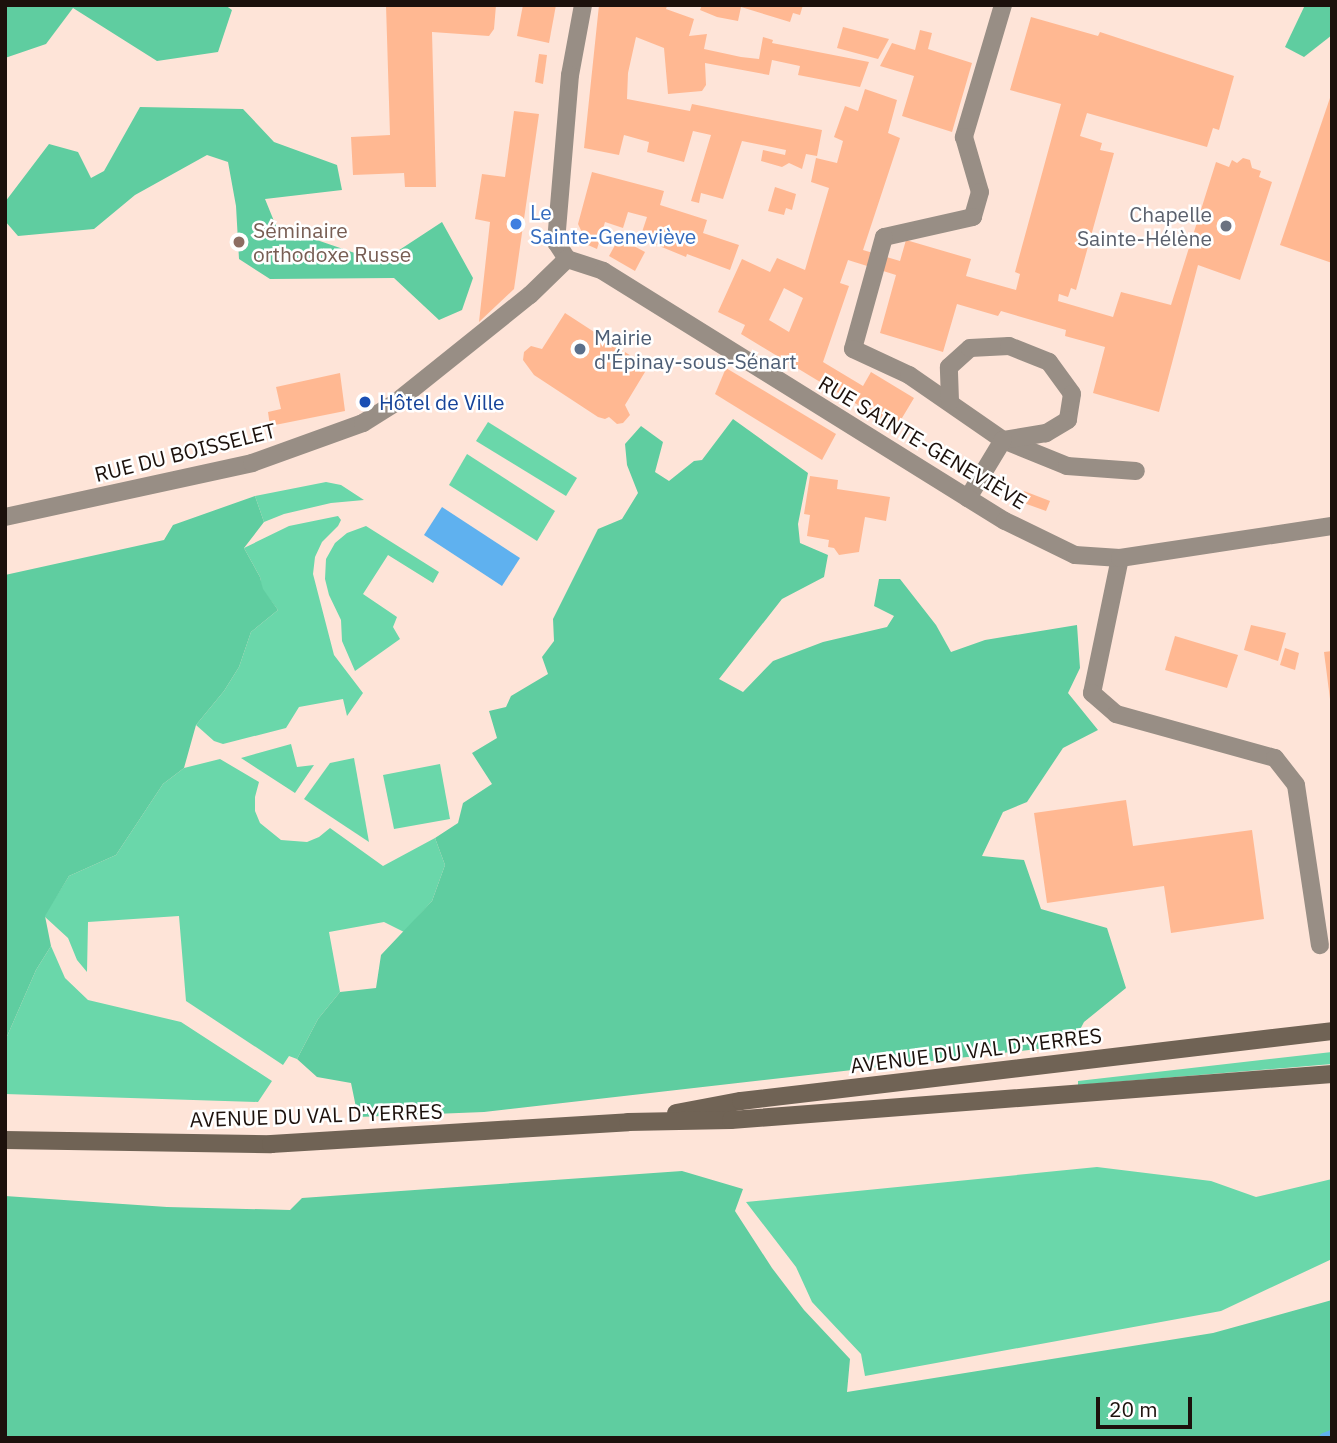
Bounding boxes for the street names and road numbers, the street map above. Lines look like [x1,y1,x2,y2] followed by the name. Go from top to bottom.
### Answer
[814,370,1032,514] street label: RUE SAINTE-GENEVIÈVE
[92,417,278,487] street label: RUE DU BOISSELET
[849,1022,1103,1078] street label: AVENUE DU VAL D'YERRES
[189,1098,443,1132] street label: AVENUE DU VAL D'YERRES

